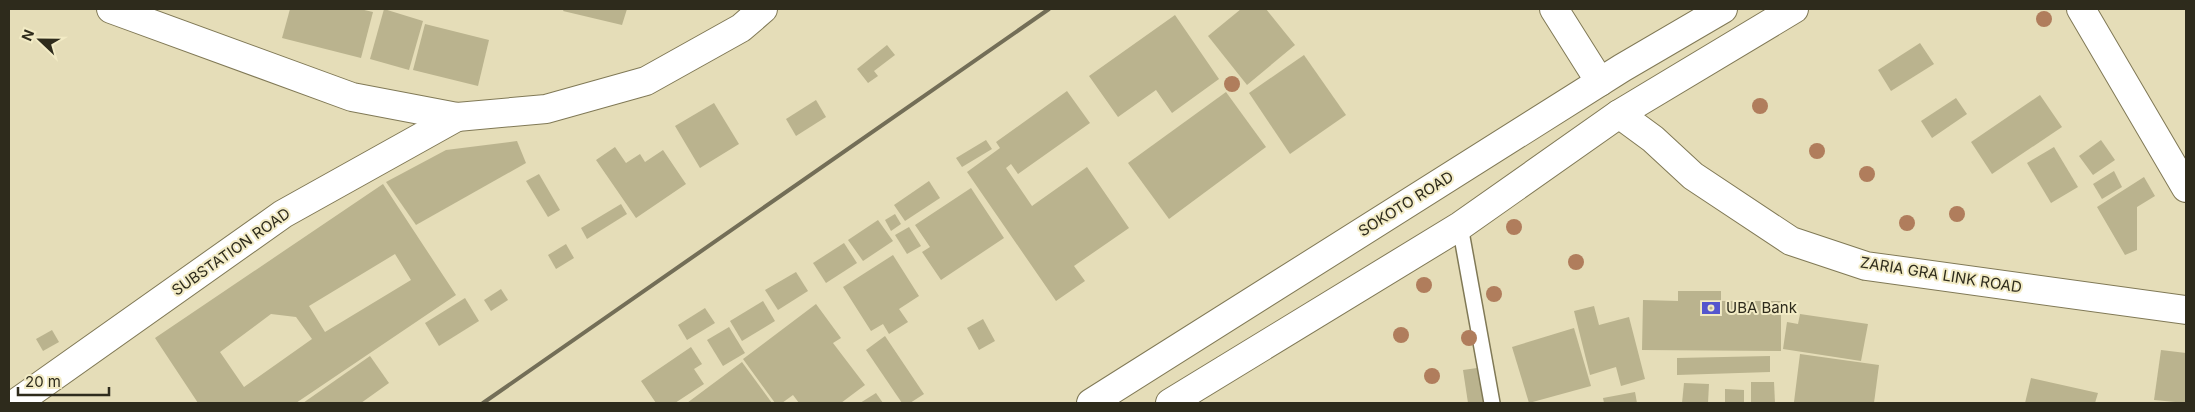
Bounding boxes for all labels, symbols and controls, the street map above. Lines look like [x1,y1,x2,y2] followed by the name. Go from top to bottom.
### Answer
[15,15,65,65] north arrow
[18,27,37,43] text: N
[1355,167,1457,240] street label: SOKOTO ROAD
[168,204,294,300] street label: SUBSTATION ROAD
[1859,252,2023,297] street label: ZARIA GRA LINK ROAD
[1700,297,1722,319] bank icon: UBA Bank
[1726,298,1798,317] place label: UBA Bank
[18,364,109,396] scale bar
[25,372,61,391] text: 20 m

